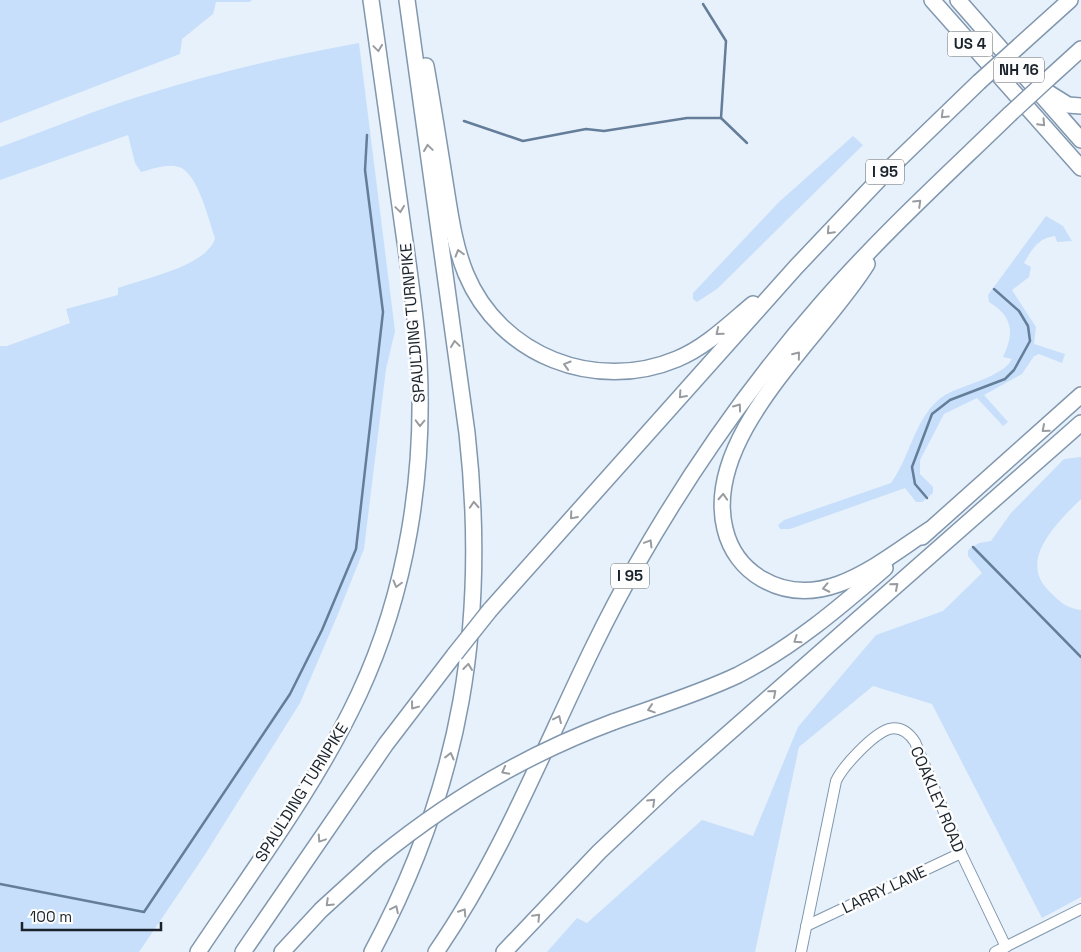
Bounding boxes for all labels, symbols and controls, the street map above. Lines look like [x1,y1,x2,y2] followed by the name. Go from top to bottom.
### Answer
[948,32,992,56] road number: US 4
[372,45,383,53] one-way arrow
[994,58,1044,82] road number: NH 16
[941,109,950,118] one-way arrow
[1036,118,1045,127] one-way arrow
[423,144,433,153] one-way arrow
[866,160,904,184] road number: I 95
[912,200,921,209] one-way arrow
[394,206,405,214] one-way arrow
[827,225,836,234] one-way arrow
[395,242,430,404] street label: SPAULDING TURNPIKE
[455,250,465,258] one-way arrow
[715,327,724,336] one-way arrow
[450,339,461,347] one-way arrow
[791,352,800,361] one-way arrow
[563,361,572,371] one-way arrow
[679,389,688,398] one-way arrow
[732,404,740,413] one-way arrow
[415,420,425,427] one-way arrow
[1042,423,1051,432] one-way arrow
[718,493,729,501] one-way arrow
[468,501,479,509] one-way arrow
[570,510,579,519] one-way arrow
[642,540,652,549] one-way arrow
[611,564,649,588] road number: I 95
[393,579,403,587] one-way arrow
[821,582,830,593] one-way arrow
[890,583,899,592] one-way arrow
[793,634,803,643] one-way arrow
[462,663,473,671] one-way arrow
[767,690,776,699] one-way arrow
[412,700,420,709] one-way arrow
[647,703,655,713] one-way arrow
[552,715,563,724] one-way arrow
[250,719,353,866] street label: SPAULDING TURNPIKE
[906,743,969,856] street label: COAKLEY ROAD
[444,752,455,761] one-way arrow
[502,765,511,775] one-way arrow
[647,799,656,808] one-way arrow
[318,833,327,843] one-way arrow
[839,861,930,918] street label: LARRY LANE
[326,897,335,906] one-way arrow
[22,900,161,932] scale bar
[388,905,398,914] one-way arrow
[30,907,72,926] text: 100 m
[457,908,467,917] one-way arrow
[531,913,540,922] one-way arrow

